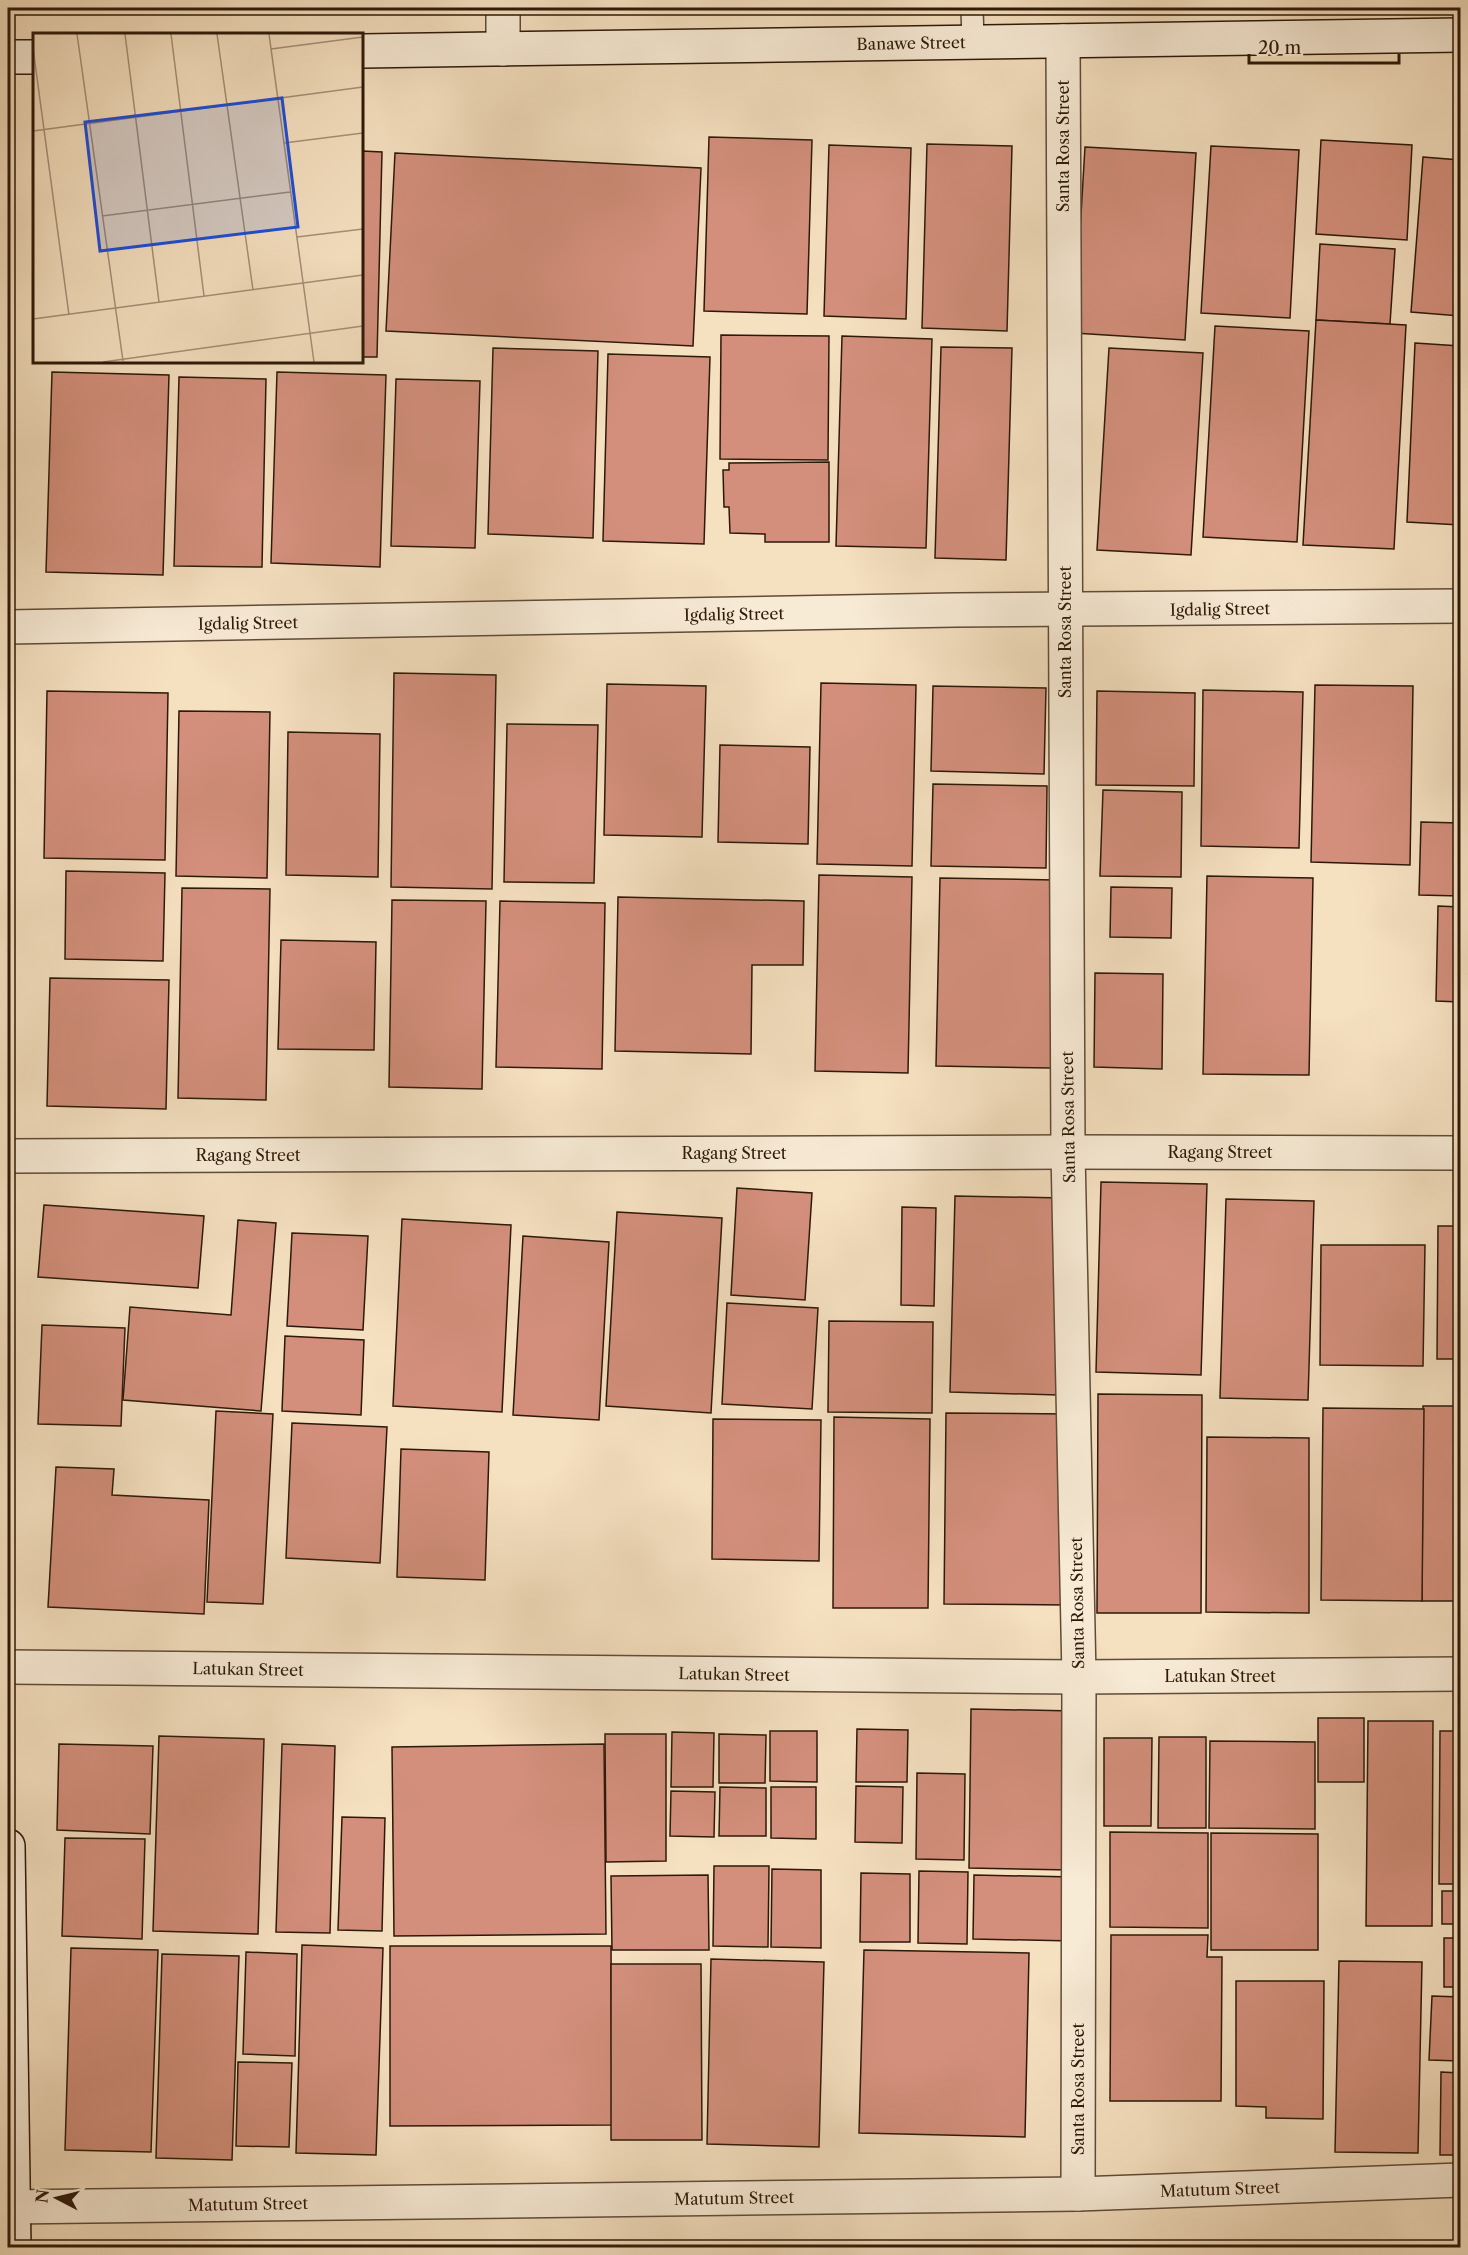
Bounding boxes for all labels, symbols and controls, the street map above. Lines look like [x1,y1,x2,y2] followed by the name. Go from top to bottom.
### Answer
[1249,27,1399,65] scale bar
[856,32,966,54] street label: Banawe Street
[33,33,363,363] inset map
[1258,37,1302,59] text: 20 m
[1053,79,1073,212] street label: Santa Rosa Street
[1055,565,1075,698] street label: Santa Rosa Street
[1170,598,1271,620] street label: Igdalig Street
[684,603,785,625] street label: Igdalig Street
[198,612,299,634] street label: Igdalig Street
[1057,1050,1079,1183] street label: Santa Rosa Street
[1167,1142,1273,1162] street label: Ragang Street
[681,1143,787,1163] street label: Ragang Street
[195,1145,301,1165] street label: Ragang Street
[1066,1536,1088,1669] street label: Santa Rosa Street
[192,1658,304,1680] street label: Latukan Street
[678,1663,790,1685] street label: Latukan Street
[1164,1666,1276,1686] street label: Latukan Street
[1068,2022,1088,2155] street label: Santa Rosa Street
[27,2168,87,2228] north arrow
[1160,2177,1281,2201] street label: Matutum Street
[674,2187,795,2209] street label: Matutum Street
[31,2188,53,2204] text: N
[188,2193,309,2215] street label: Matutum Street

